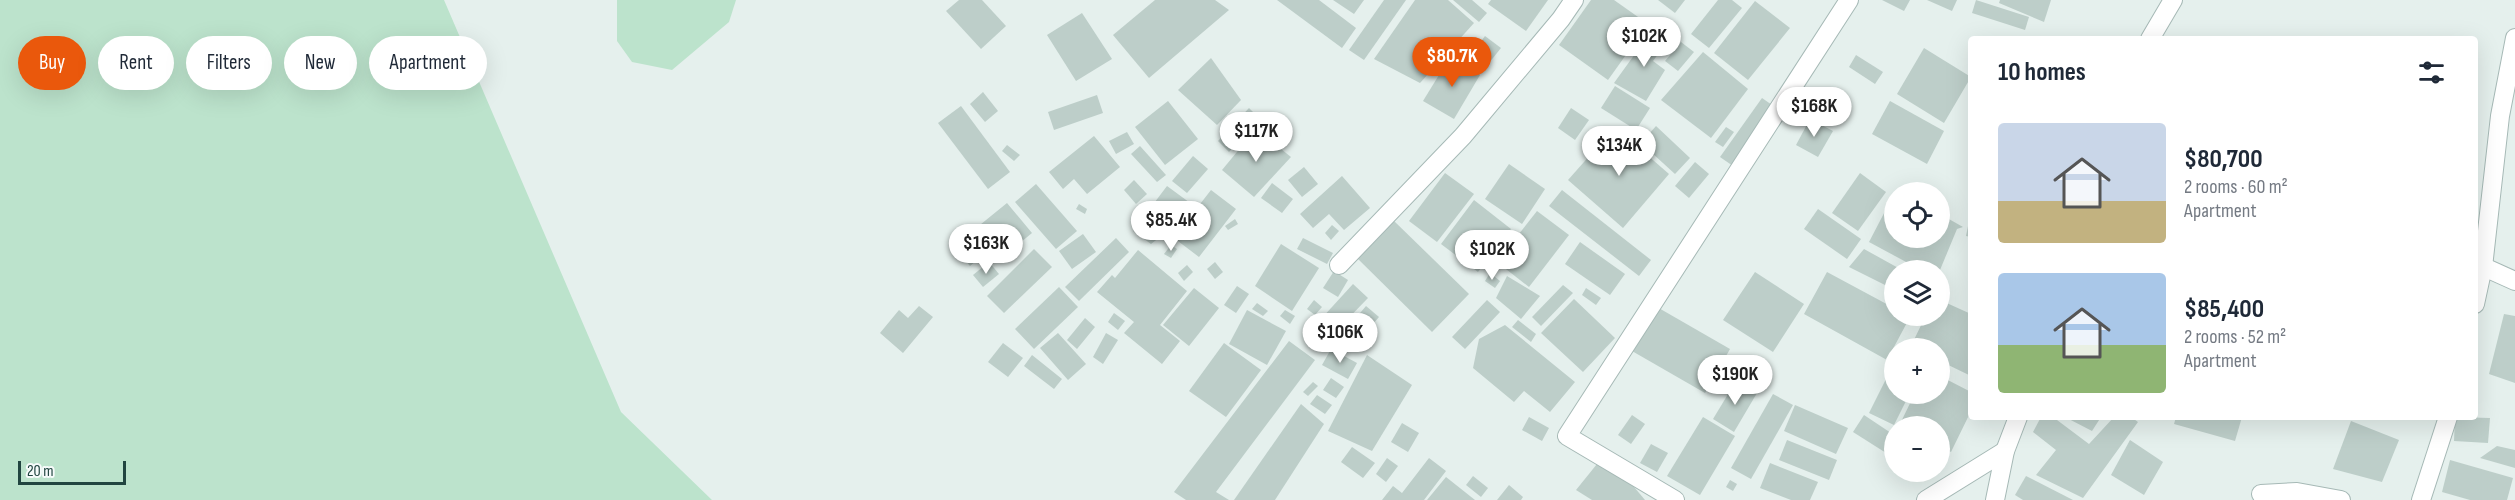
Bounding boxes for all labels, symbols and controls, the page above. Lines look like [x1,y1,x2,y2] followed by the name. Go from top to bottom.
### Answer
[1602,17,1686,68] pin: $102K
[1621,24,1667,48] text: $102K
[18,36,86,90] chip: Buy
[98,36,174,90] chip: Rent
[186,36,272,90] chip: Filters
[284,36,357,90] chip: New
[369,36,487,90] chip: Apartment
[1403,37,1501,88] pin: $80.7K
[1426,44,1478,68] text: $80.7K
[2415,56,2448,89] icon: filters
[1998,57,2086,88] text: 10 homes
[1772,87,1856,138] pin: $168K
[1791,94,1837,118] text: $168K
[1214,112,1298,163] pin: $117K
[1234,119,1278,143] text: $117K
[1577,126,1661,177] pin: $134K
[1596,133,1642,157] text: $134K
[2184,144,2263,175] text: $80,700
[2046,147,2118,219] icon: home
[2184,175,2288,199] text: 2 rooms · 60 m²
[1884,182,1950,482] map controls
[1884,182,1950,248] button: locate
[2184,199,2257,223] text: Apartment
[1122,201,1220,252] pin: $85.4K
[1145,208,1197,232] text: $85.4K
[944,224,1028,275] pin: $163K
[1450,230,1534,281] pin: $102K
[963,231,1009,255] text: $163K
[1469,237,1515,261] text: $102K
[1884,260,1950,326] button: layers
[2184,294,2264,325] text: $85,400
[2046,297,2118,369] icon: home
[1298,313,1382,364] pin: $106K
[1317,320,1363,344] text: $106K
[2184,325,2286,349] text: 2 rooms · 52 m²
[1884,338,1950,404] button: +
[2184,349,2257,373] text: Apartment
[1693,355,1777,406] pin: $190K
[1712,362,1758,386] text: $190K
[1884,416,1950,482] button: −
[18,458,126,486] scale bar
[27,462,54,481] text: 20 m

